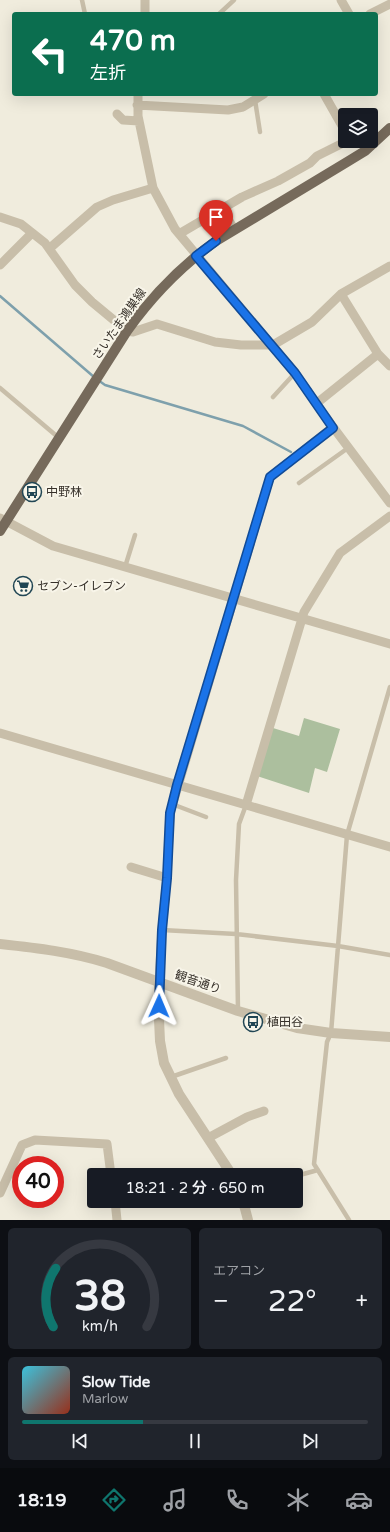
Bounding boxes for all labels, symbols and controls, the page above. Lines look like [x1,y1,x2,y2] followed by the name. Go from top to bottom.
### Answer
[90,24,176,58] text: 470 m
[24,28,76,80] icon: left
[90,62,126,84] text: 左折
[338,108,378,148] map controls
[338,108,378,148] button: layers
[199,200,233,241] pin
[205,206,227,228] icon: arrive
[89,286,149,362] street label: さいたま鴻巣線
[21,481,43,503] bus stop icon: 中野林
[46,485,82,499] place label: 中野林
[12,575,34,597] supermarket icon: セブン-イレブン
[37,579,126,593] place label: セブン-イレブン
[173,968,223,996] street label: 観音通り
[138,985,180,1027] position arrow
[242,1011,264,1033] bus stop icon: 植田谷
[267,1015,303,1029] place label: 植田谷
[12,1156,64,1208] speed limit sign: 40
[125,1179,265,1197] text: 18:21 · 2 分 · 650 m
[213,1263,265,1279] text: エアコン
[73,1271,126,1321] text: 38
[268,1283,317,1320] text: 22°
[213,1288,229,1314] text: −
[356,1288,368,1314] text: +
[82,1317,117,1334] text: km/h
[82,1373,150,1391] text: Slow Tide
[82,1391,128,1407] text: Marlow
[69,1430,91,1452] icon: previous
[184,1430,206,1452] icon: pause
[299,1430,321,1452] icon: next
[100,1486,128,1514] icon: directions
[161,1486,189,1514] icon: music
[223,1486,251,1514] icon: phone
[284,1486,312,1514] icon: climate
[345,1486,373,1514] icon: car
[17,1489,67,1511] text: 18:19

